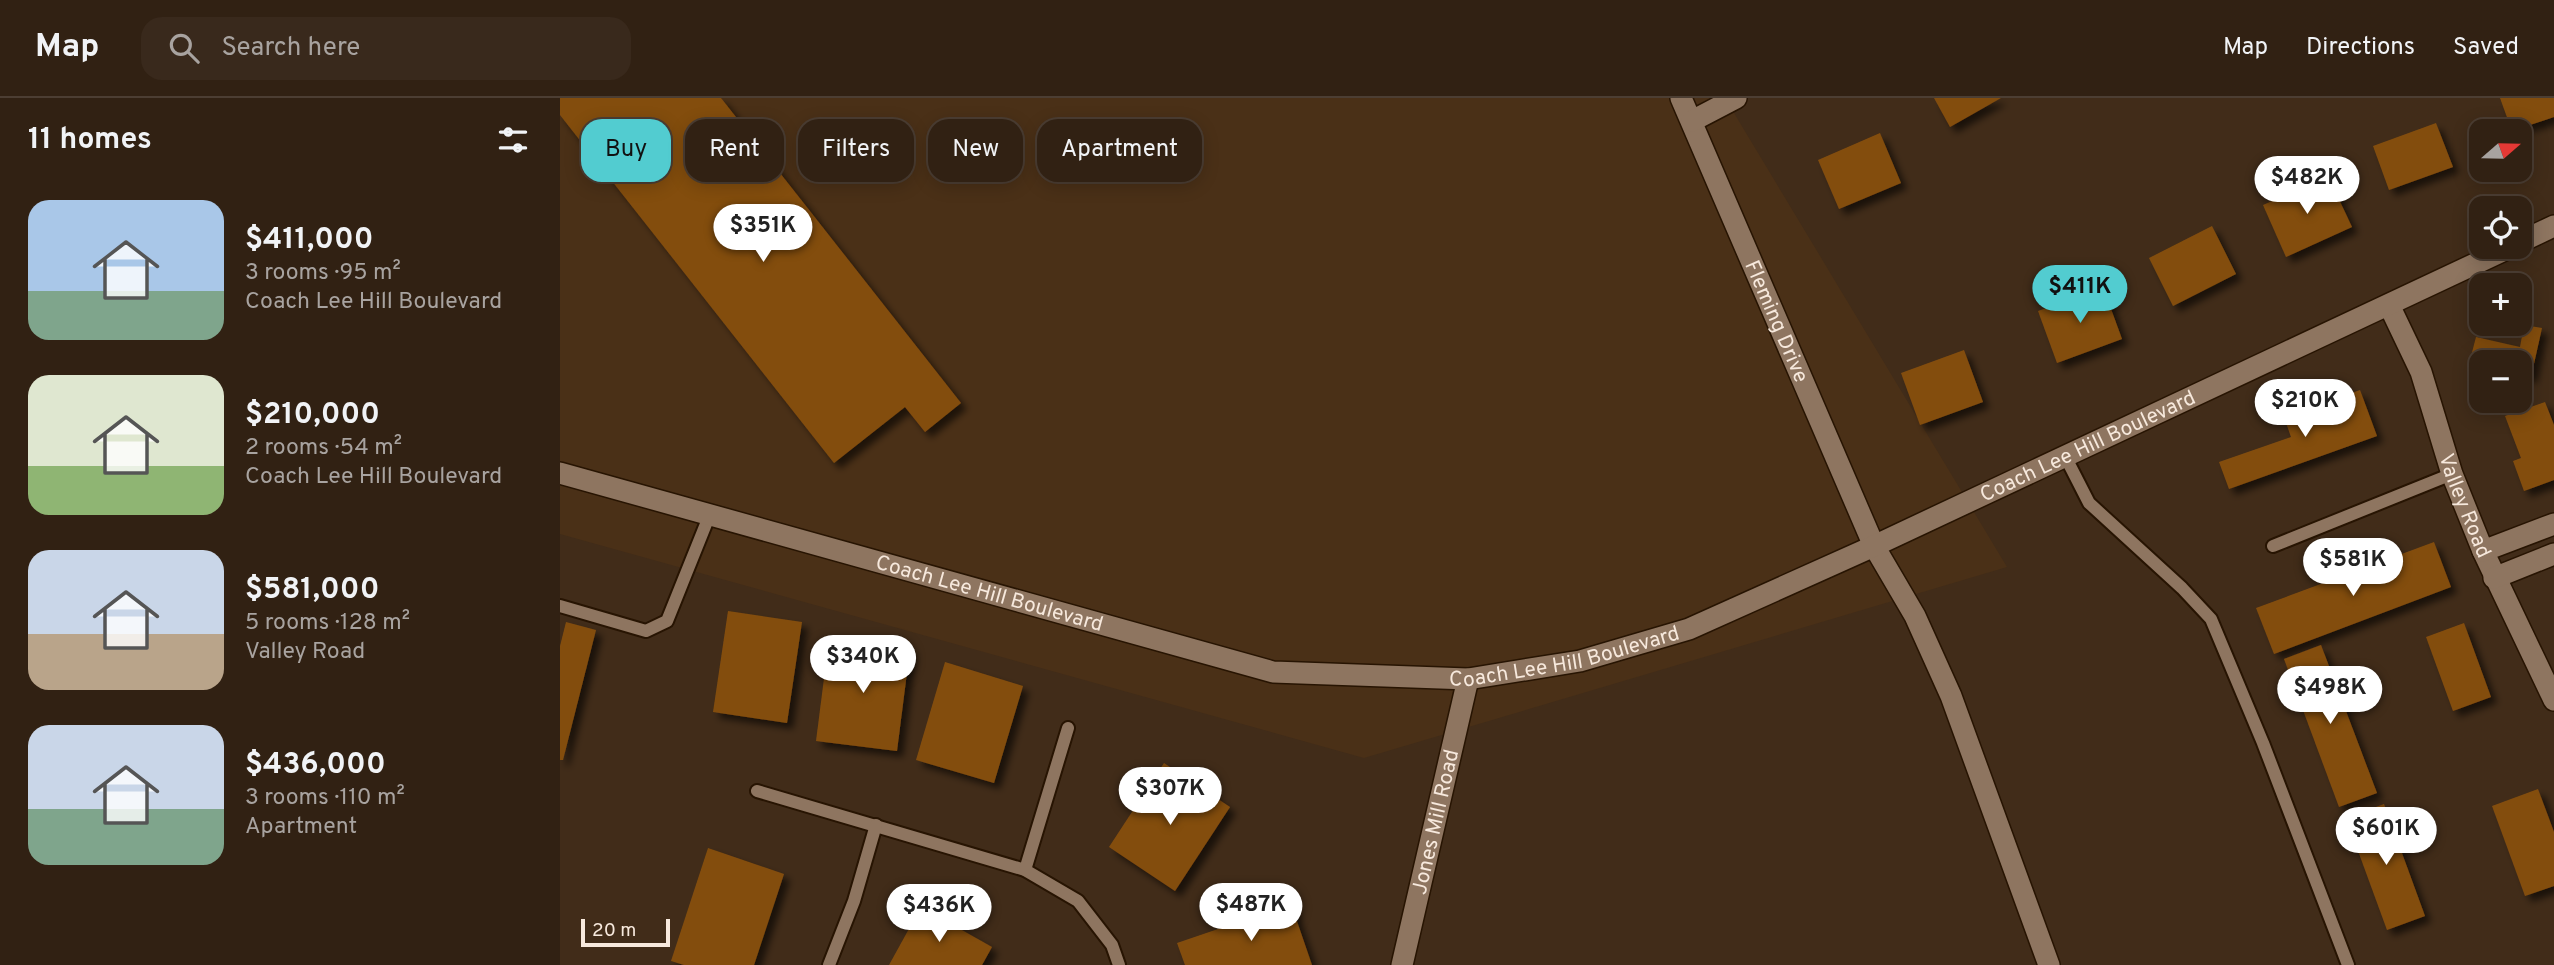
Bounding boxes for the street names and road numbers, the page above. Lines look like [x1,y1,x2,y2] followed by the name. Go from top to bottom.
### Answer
[1738,256,1814,387] street label: Fleming Drive
[1976,385,2200,509] street label: Coach Lee Hill Boulevard
[2432,451,2496,563] street label: Valley Road
[872,550,1106,639] street label: Coach Lee Hill Boulevard
[1449,621,1683,695] street label: Coach Lee Hill Boulevard
[1407,747,1466,897] street label: Jones Mill Road

